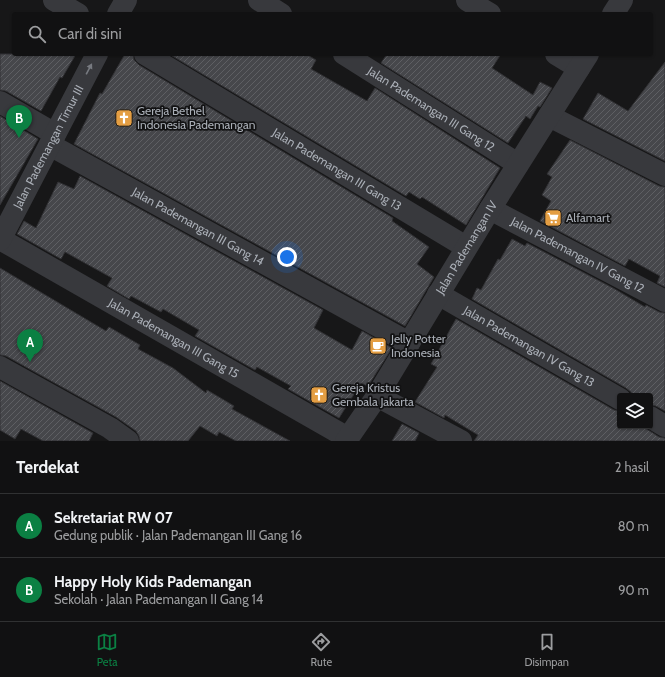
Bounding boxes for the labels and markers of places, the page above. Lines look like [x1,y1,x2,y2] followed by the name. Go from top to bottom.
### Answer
[137,103,256,132] place label: Gereja Bethel Indonesia Pademangan
[6,105,32,138] pin: B
[114,108,134,128] church icon: Gereja Bethel Indonesia Pademangan
[543,208,563,228] supermarket icon: Alfamart
[566,210,610,225] place label: Alfamart
[17,329,43,362] pin: A
[390,331,446,360] place label: Jelly Potter Indonesia
[368,336,388,356] cafe icon: Jelly Potter Indonesia
[332,380,414,409] place label: Gereja Kristus Gembala Jakarta
[309,385,329,405] church icon: Gereja Kristus Gembala Jakarta

